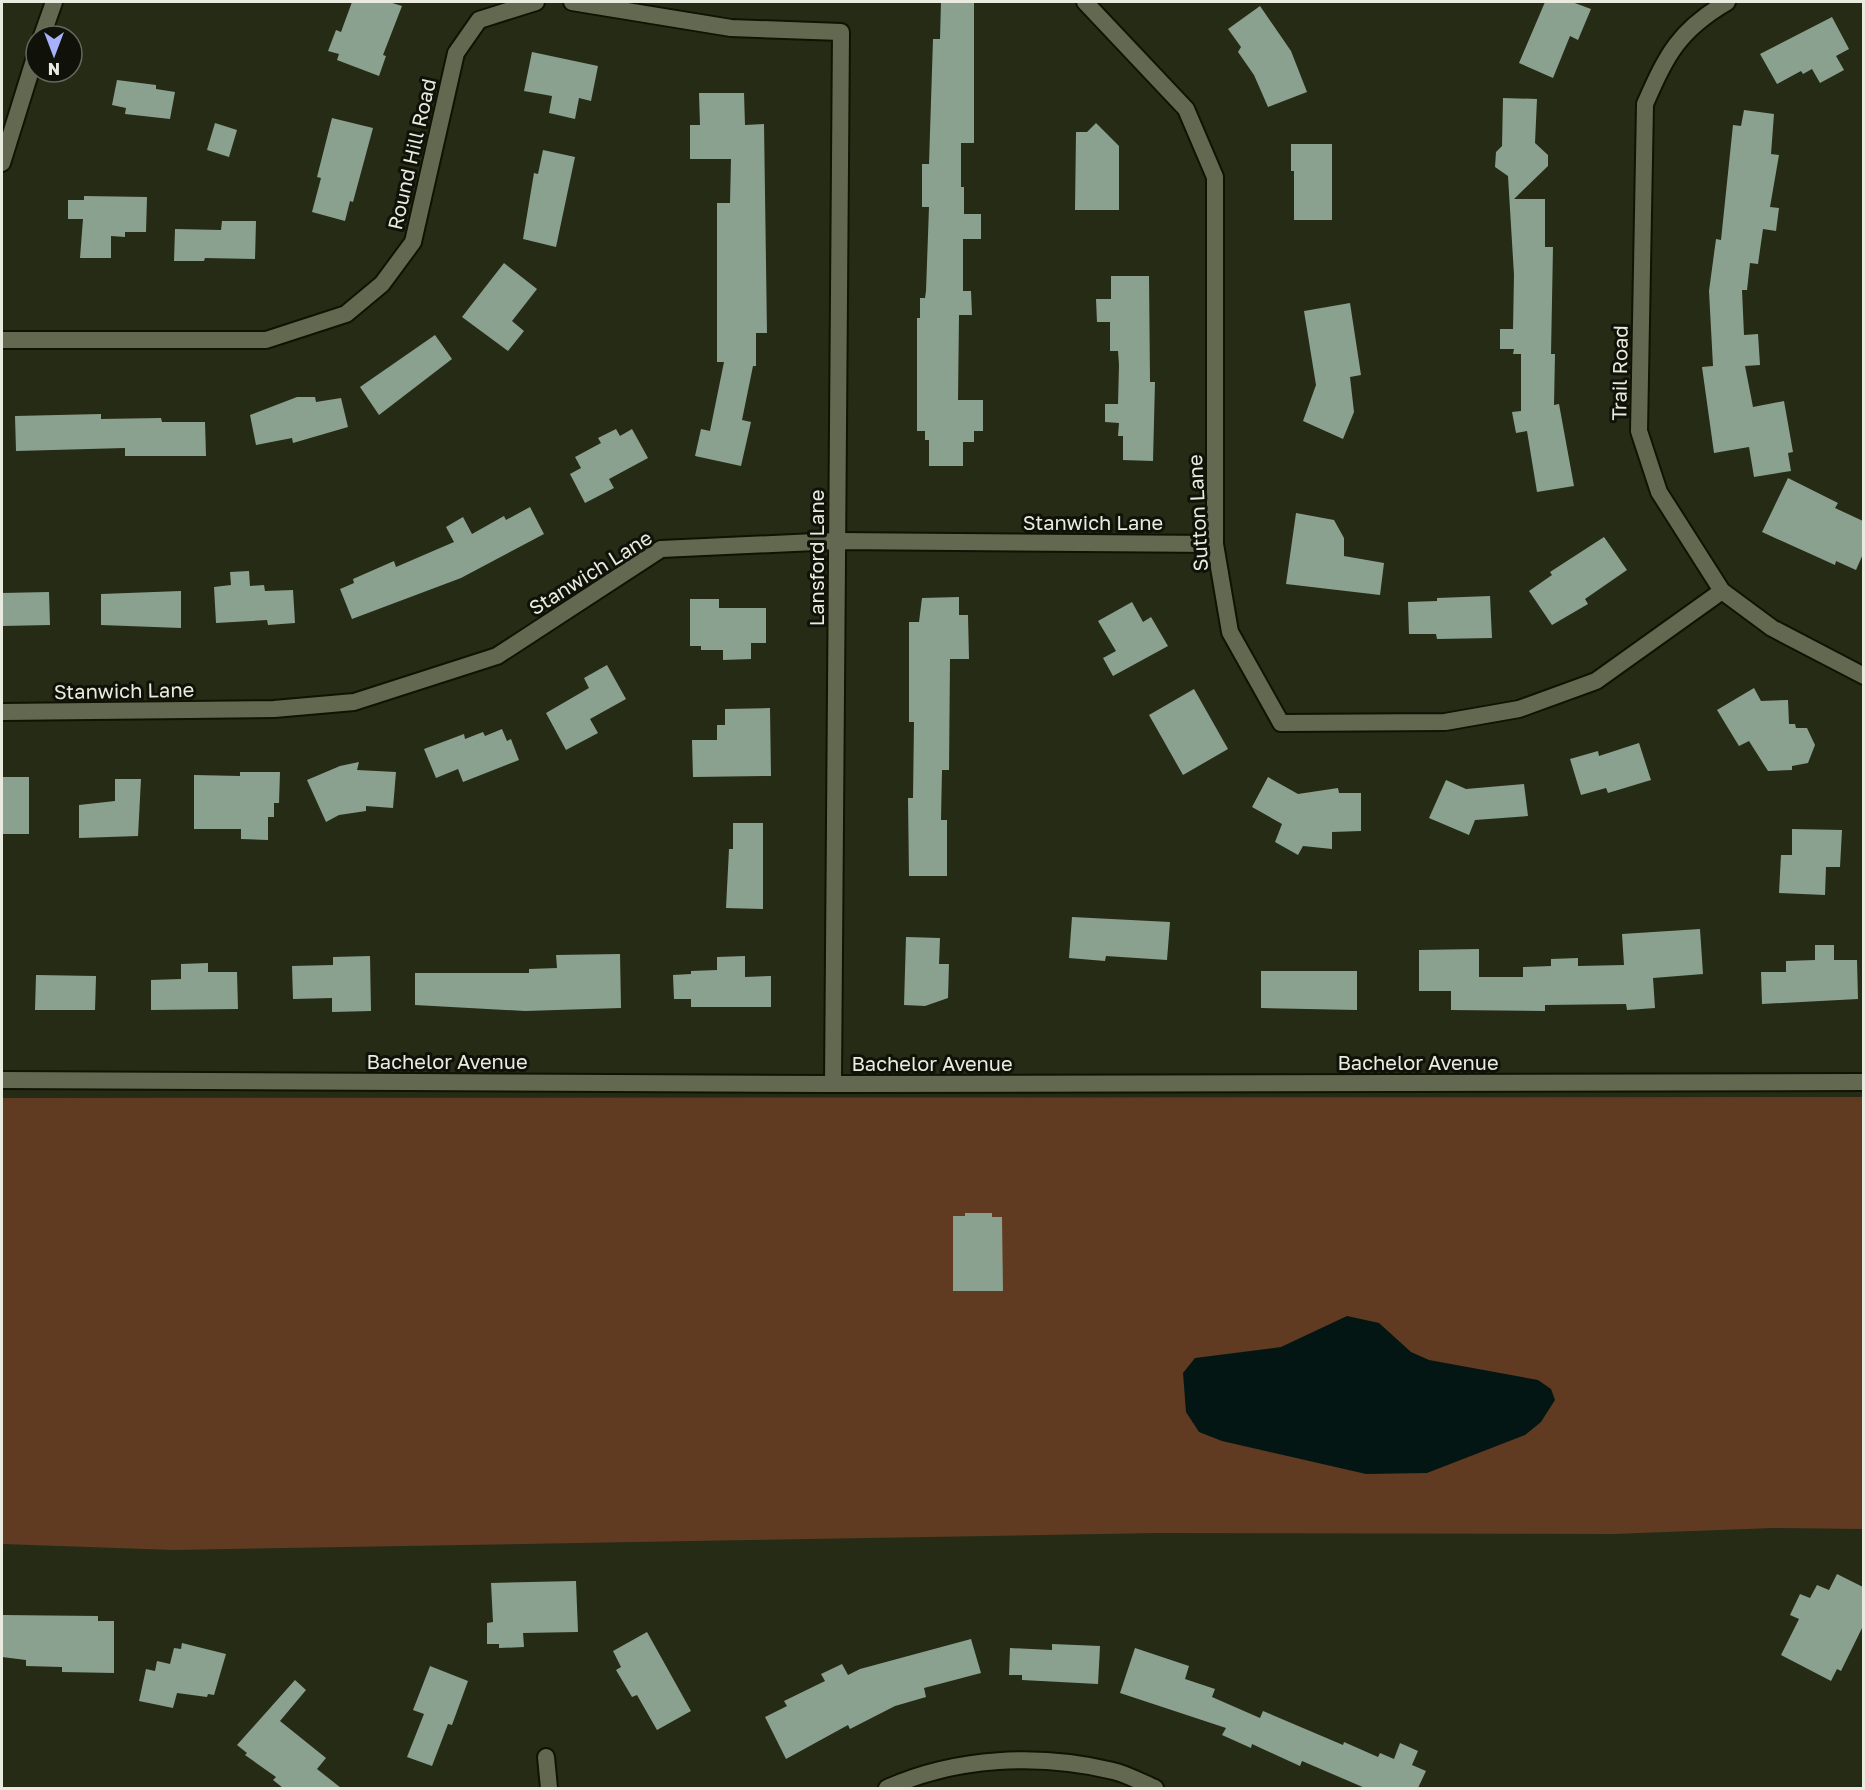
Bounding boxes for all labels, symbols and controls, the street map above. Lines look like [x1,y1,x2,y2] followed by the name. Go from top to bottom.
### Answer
[24,24,84,84] north arrow
[48,59,60,79] text: N
[382,76,440,232] street label: Round Hill Road
[1606,325,1632,421] street label: Trail Road
[1182,454,1212,572] street label: Sutton Lane
[804,490,828,626] street label: Lansford Lane
[1023,510,1163,534] street label: Stanwich Lane
[524,525,656,619] street label: Stanwich Lane
[54,677,194,703] street label: Stanwich Lane
[366,1049,528,1073] street label: Bachelor Avenue
[1337,1050,1499,1074] street label: Bachelor Avenue
[851,1051,1013,1075] street label: Bachelor Avenue

